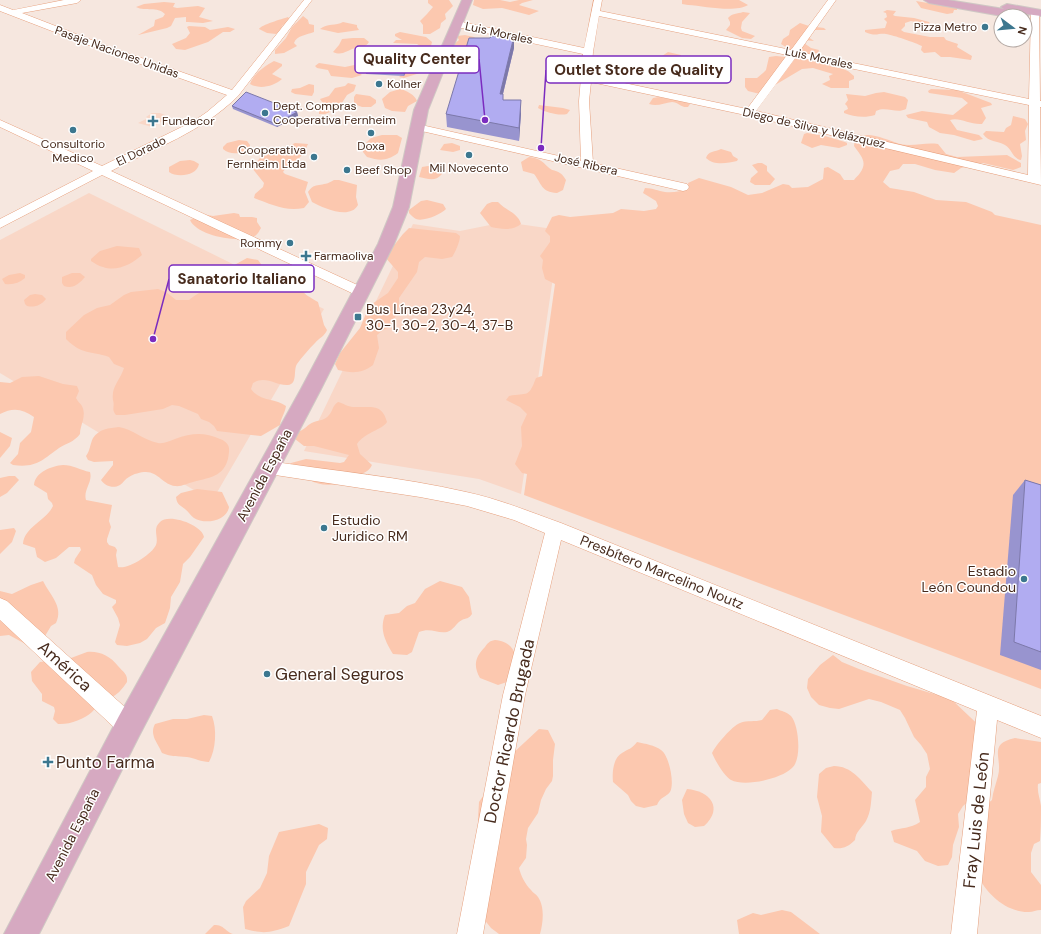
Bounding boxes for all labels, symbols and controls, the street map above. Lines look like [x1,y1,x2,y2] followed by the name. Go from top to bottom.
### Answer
[993,8,1033,48] north arrow
[464,18,534,48] street label: Luis Morales
[914,19,977,35] place label: Pizza Metro
[53,22,181,82] street label: Pasaje Naciones Unidas
[980,22,990,32] marker: Pizza Metro
[1015,25,1030,37] text: N
[784,43,854,73] street label: Luis Morales
[355,46,479,73] callout: Quality Center
[363,49,471,69] text: Quality Center
[546,56,731,83] callout: Outlet Store de Quality
[554,60,724,80] text: Outlet Store de Quality
[387,76,422,92] place label: Kolher
[374,79,384,89] marker: Kolher
[273,98,396,128] place label: Dept. Compras Cooperativa Fernheim
[741,104,887,152] street label: Diego de Silva y Velázquez
[260,108,270,118] marker: Dept. Compras Cooperativa Fernheim
[162,113,215,129] place label: Fundacor
[147,115,159,127] marker: Fundacor
[68,125,78,135] marker: Consultorio Medico
[366,128,376,138] marker: Doxa
[113,132,169,170] street label: El Dorado
[41,136,105,166] place label: Consultorio Medico
[357,138,385,154] place label: Doxa
[227,142,306,172] place label: Cooperativa Fernheim Ltda
[553,149,619,179] street label: José Ribera
[464,150,474,160] marker: Mil Novecento
[309,152,319,162] marker: Cooperativa Fernheim Ltda
[429,160,509,176] place label: Mil Novecento
[355,162,412,178] place label: Beef Shop
[342,165,352,175] marker: Beef Shop
[240,235,282,251] place label: Rommy
[285,238,295,248] marker: Rommy
[314,248,373,264] place label: Farmaoliva
[301,251,311,261] marker: Farmaoliva
[169,265,314,292] callout: Sanatorio Italiano
[178,269,306,289] text: Sanatorio Italiano
[366,300,513,334] place label: Bus Línea 23y24, 30-1, 30-2, 30-4, 37-B
[353,312,363,322] marker: Bus Línea 23y24, 30-1, 30-2, 30-4, 37-B
[232,426,296,524] street label: Avenida España
[332,511,408,545] place label: Estudio Juridico RM
[319,523,329,533] marker: Estudio Juridico RM
[578,531,746,613] street label: Presbítero Marcelino Noutz
[921,562,1016,596] place label: Estadio León Coundou
[1019,574,1029,584] marker: Estadio León Coundou
[33,636,97,696] street label: América
[479,637,539,825] street label: Doctor Ricardo Brugada
[275,663,404,685] place label: General Seguros
[262,669,272,679] marker: General Seguros
[56,751,155,773] place label: Punto Farma
[958,751,994,889] street label: Fray Luis de León
[43,757,53,767] marker: Punto Farma
[41,785,103,885] street label: Avenida España

